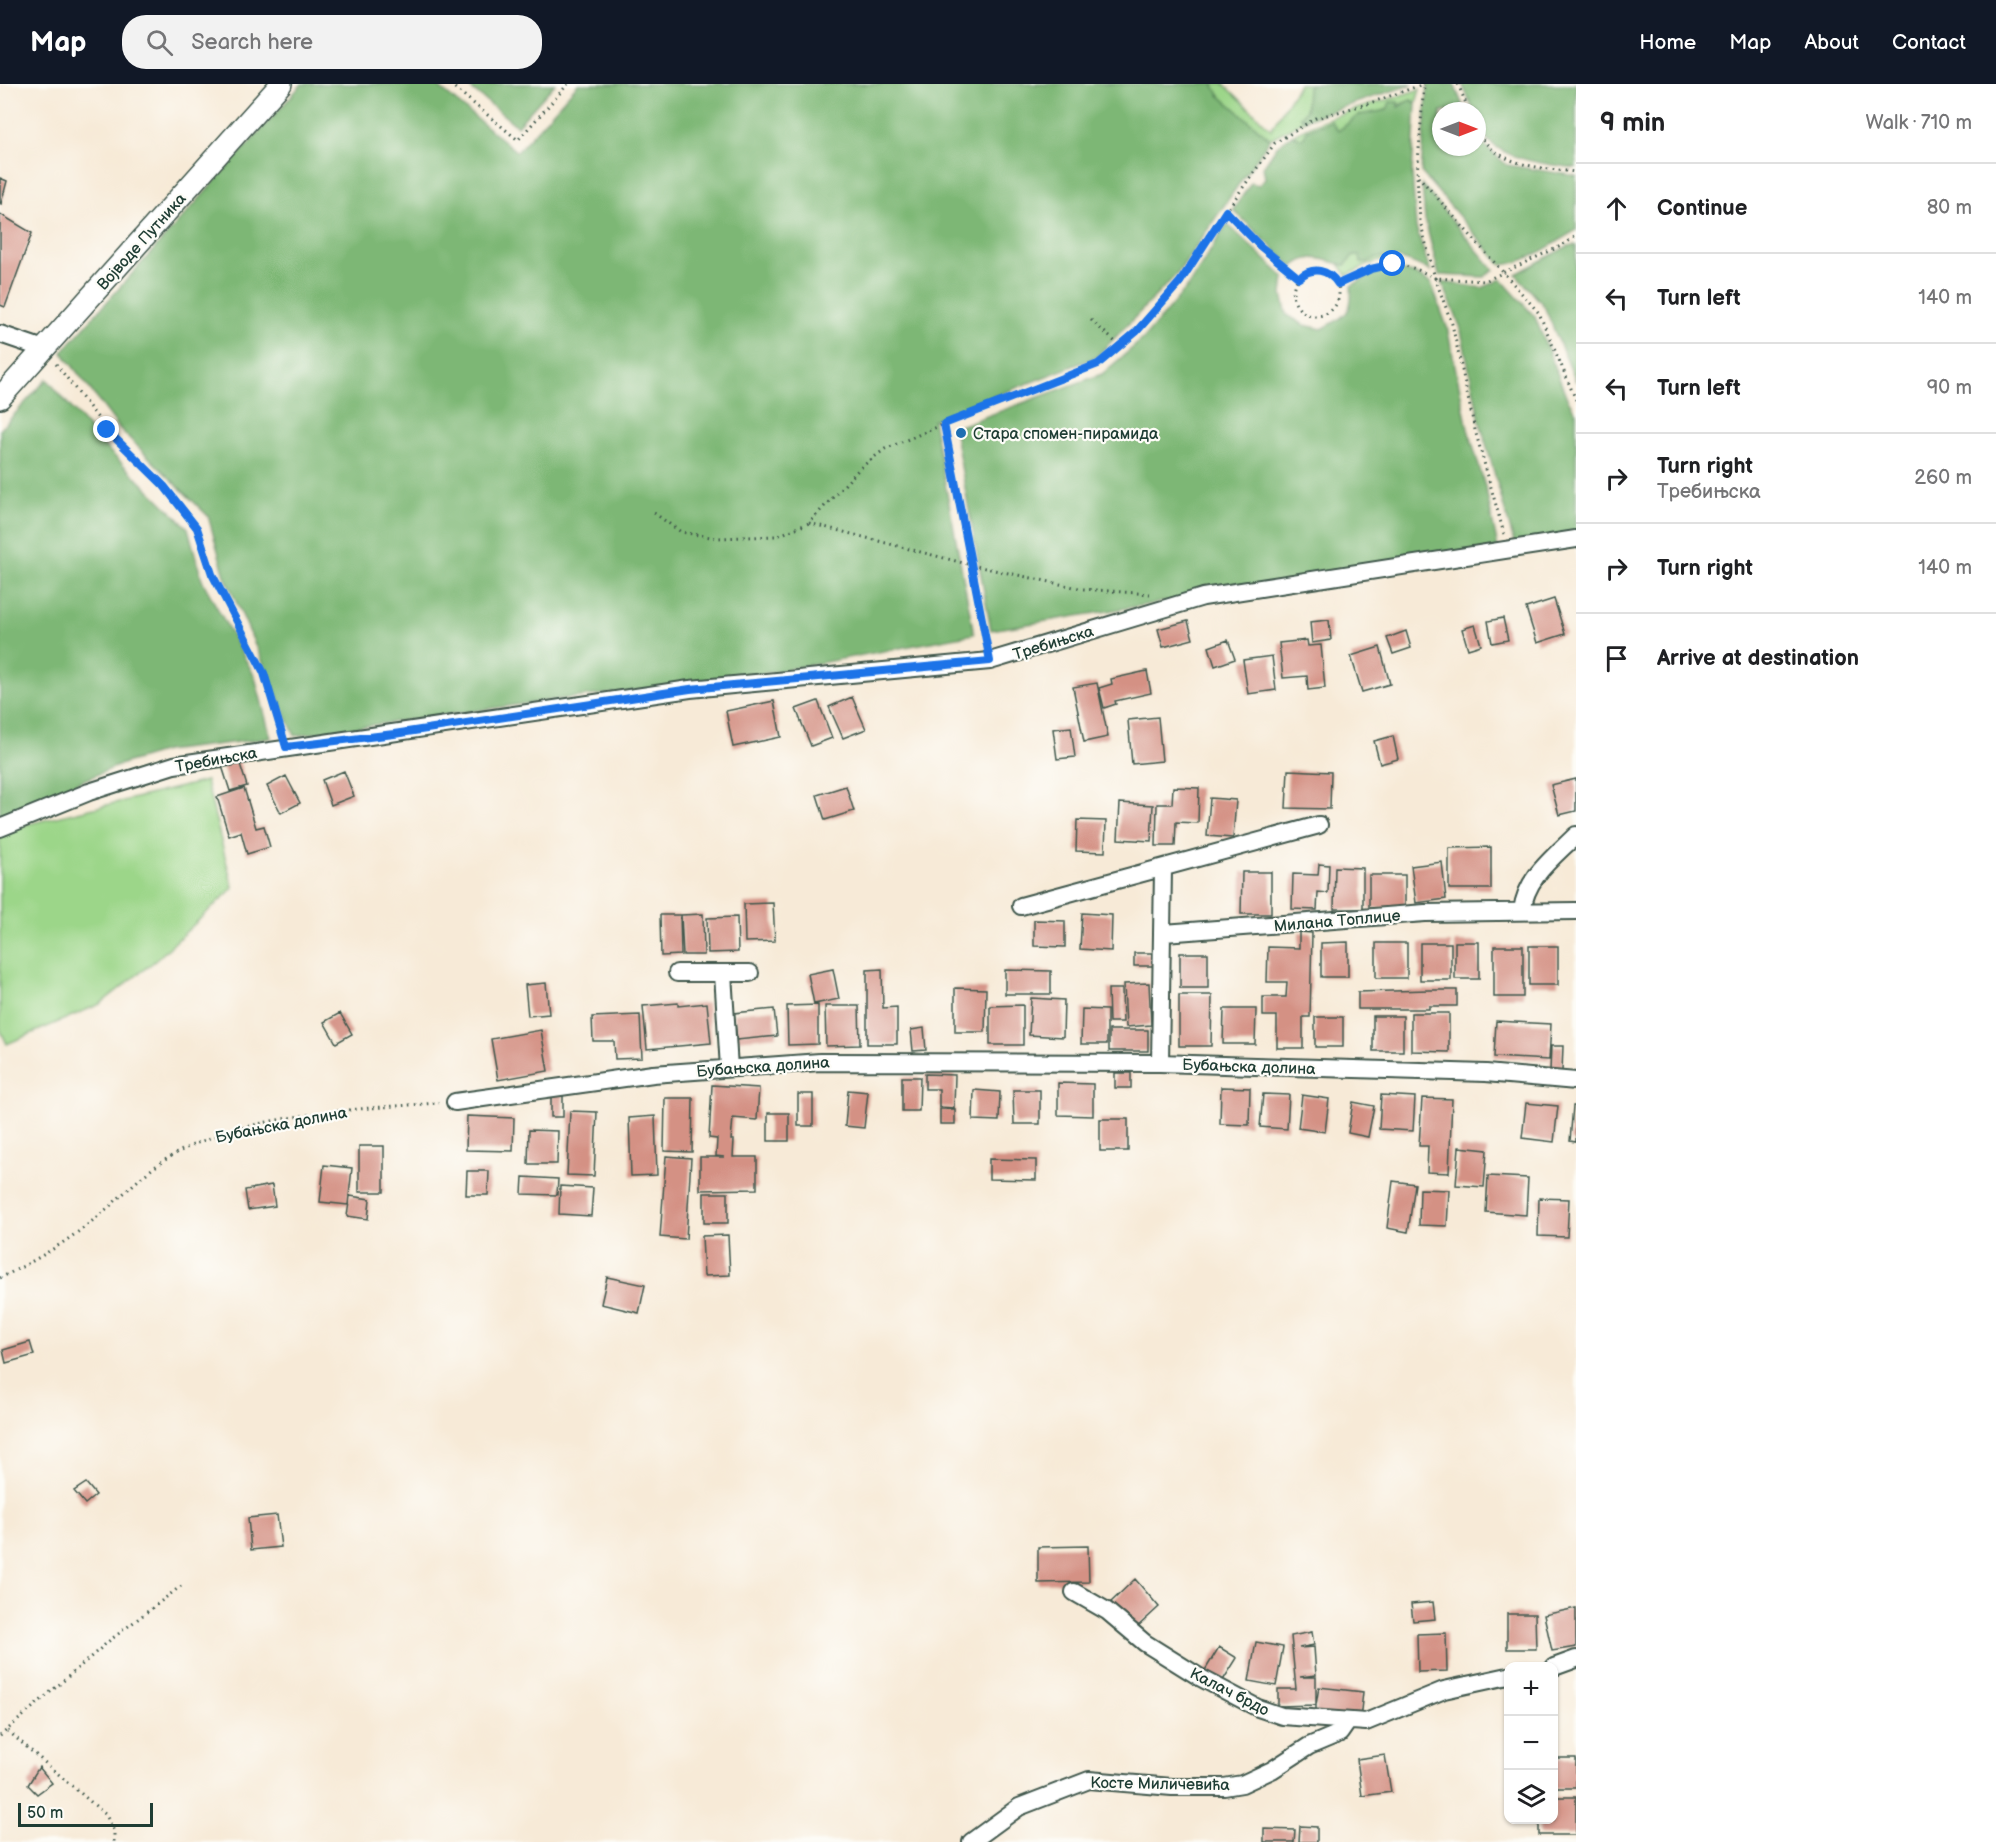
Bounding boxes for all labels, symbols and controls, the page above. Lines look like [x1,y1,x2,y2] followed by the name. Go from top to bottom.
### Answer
[122,15,542,69] search box
[30,26,86,59] text: Map
[143,26,176,59] icon: search
[191,29,313,56] text: Search here
[1639,30,1696,55] text: Home
[1729,30,1771,55] text: Map
[1804,30,1859,55] text: About
[1892,30,1966,55] text: Contact
[1432,102,1486,156] north arrow
[1600,108,1665,139] text: 9 min
[1866,111,1972,135] text: Walk · 710 m
[94,189,191,294] street label: Војводе Путника
[1600,192,1633,225] icon: ahead
[1657,195,1747,222] text: Continue
[1927,196,1972,220] text: 80 m
[1379,250,1405,276] route start
[1600,282,1633,315] icon: left
[1657,285,1741,312] text: Turn left
[1918,286,1972,310] text: 140 m
[1600,372,1633,405] icon: left
[1657,375,1741,402] text: Turn left
[1927,376,1972,400] text: 90 m
[93,416,119,442] route end
[973,425,1159,444] place label: Стара спомен-пирамида
[954,426,968,440] marker: Стара спомен-пирамида
[1657,453,1753,480] text: Turn right
[1600,462,1633,495] icon: right
[1914,466,1972,490] text: 260 m
[1657,480,1761,504] text: Требињска
[1600,552,1633,585] icon: right
[1657,555,1753,582] text: Turn right
[1918,556,1972,580] text: 140 m
[1011,622,1096,665] street label: Требињска
[1600,642,1633,675] icon: arrive
[1657,645,1859,672] text: Arrive at destination
[174,744,259,777] street label: Требињска
[1273,906,1401,936] street label: Милана Топлице
[696,1053,831,1082] street label: Бубањска долина
[1182,1056,1317,1079] street label: Бубањска долина
[214,1103,349,1148] street label: Бубањска долина
[1504,1662,1558,1824] map controls
[1504,1662,1558,1716] button: +
[1187,1664,1272,1720] street label: Калач брдо
[1504,1716,1558,1770] button: −
[1504,1770,1558,1824] button: layers
[1090,1774,1230,1795] street label: Косте Миличевића
[18,1800,153,1828] scale bar
[27,1804,63,1823] text: 50 m

